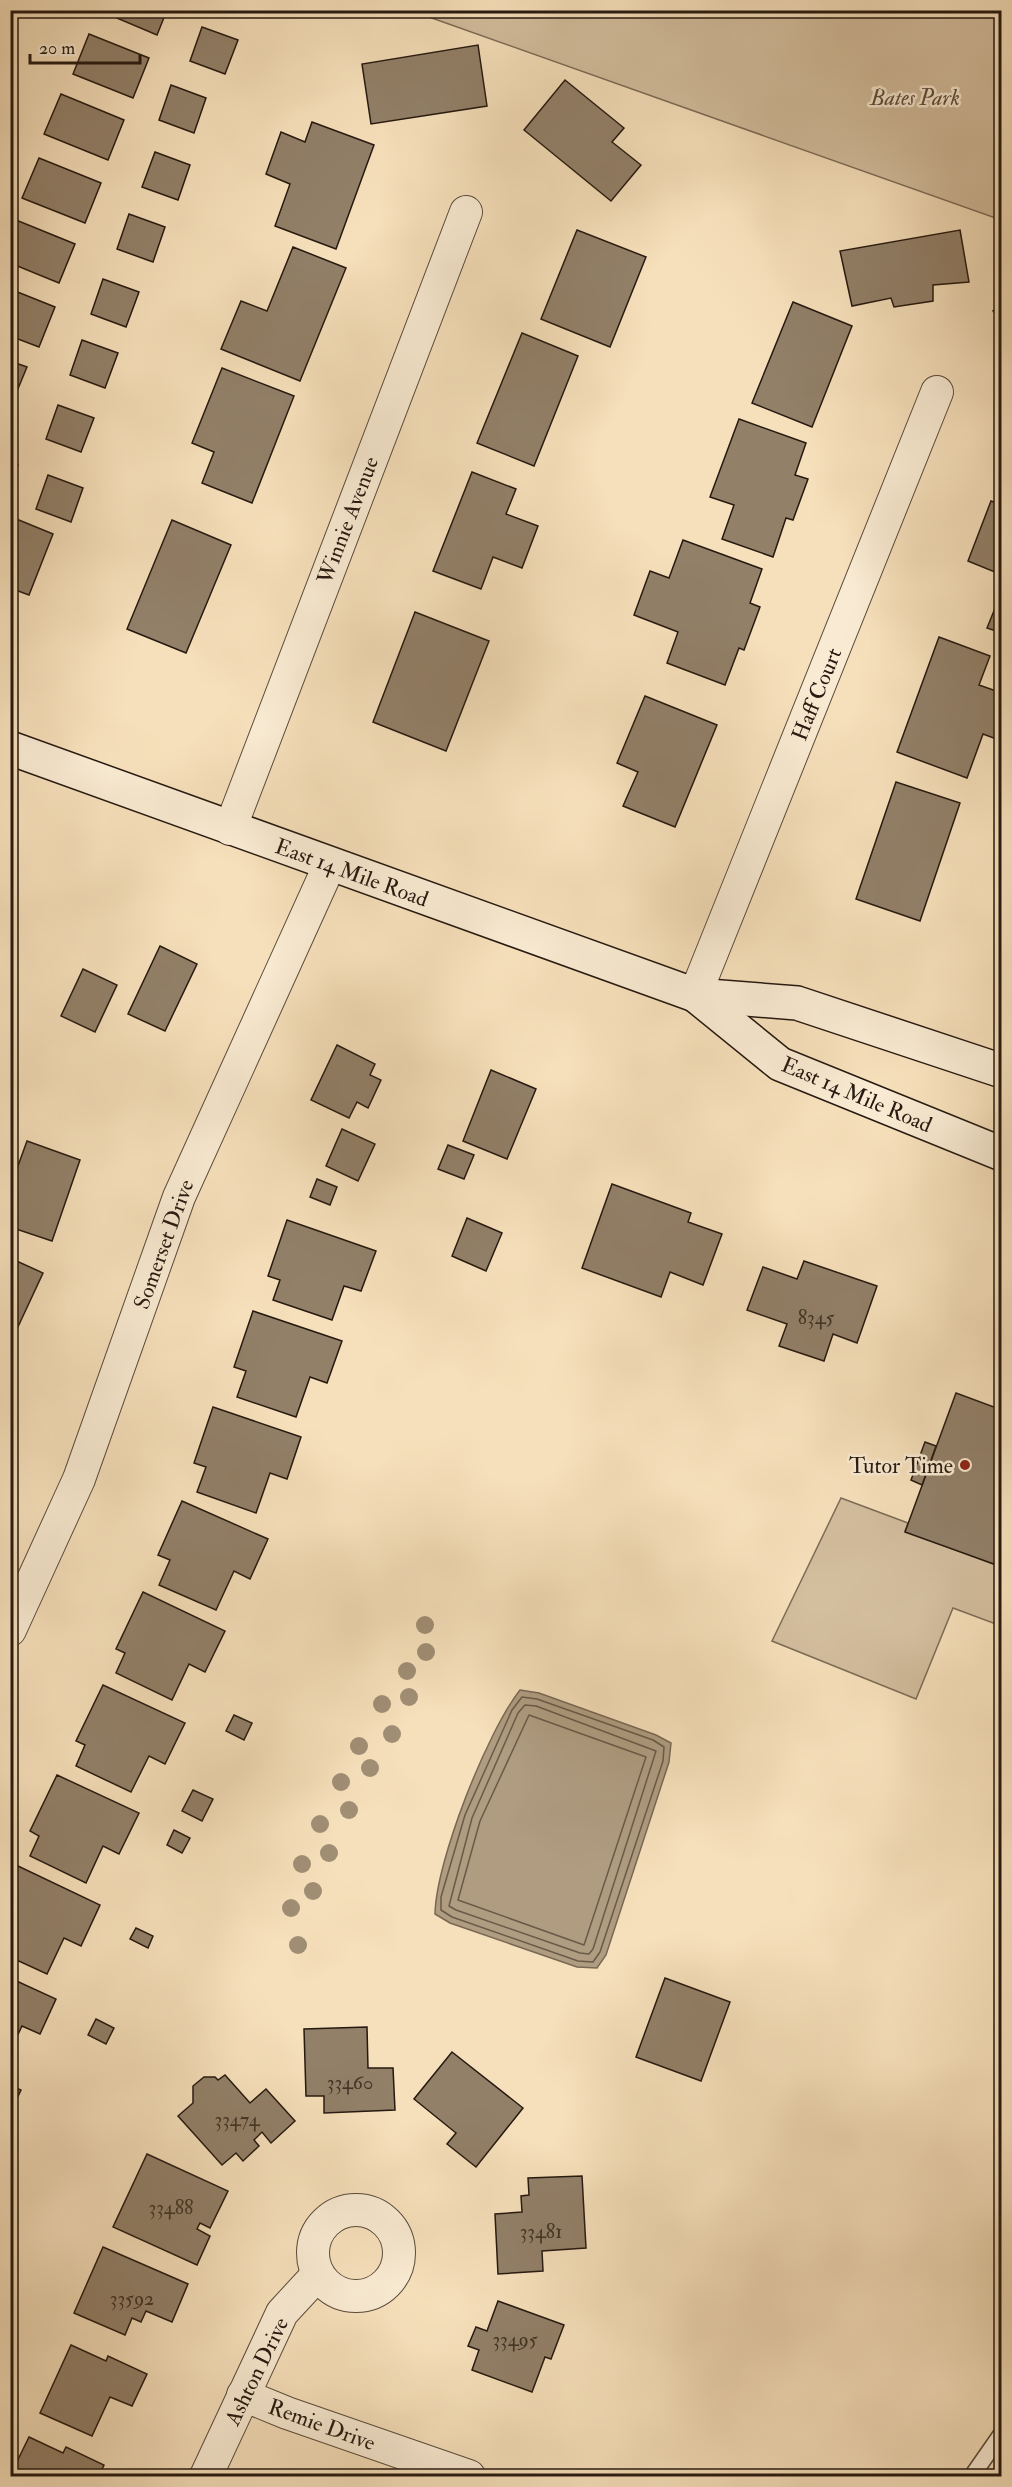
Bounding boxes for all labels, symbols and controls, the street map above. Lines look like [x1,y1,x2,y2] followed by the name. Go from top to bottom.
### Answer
[30,27,140,65] scale bar
[39,37,75,60] text: 20 m
[869,84,960,112] park label: Bates Park
[310,453,385,589] street label: Winnie Avenue
[786,644,848,745] street label: Haff Court
[271,832,432,914] street label: East 14 Mile Road
[777,1051,936,1139] street label: East 14 Mile Road
[128,1176,200,1313] street label: Somerset Drive
[798,1305,834,1330] house number: 8345
[849,1452,953,1480] place label: Tutor Time
[958,1458,972,1472] marker: Tutor Time
[327,2070,373,2095] house number: 33460
[214,2107,261,2132] house number: 33474
[149,2195,193,2220] house number: 33488
[520,2219,562,2244] house number: 33481
[110,2286,154,2311] house number: 33592
[218,2313,295,2431] street label: Ashton Drive
[492,2327,538,2352] house number: 33495
[264,2393,379,2457] street label: Remie Drive

